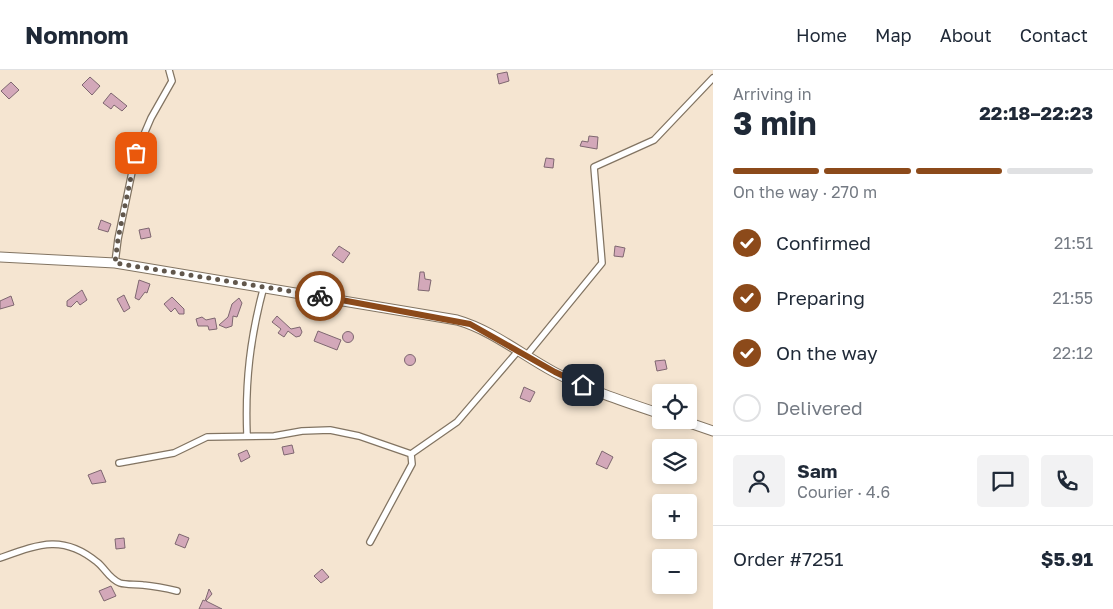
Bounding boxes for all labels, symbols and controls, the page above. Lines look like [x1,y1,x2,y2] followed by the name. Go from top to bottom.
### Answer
[25,20,129,49] text: Nomnom
[796,24,847,46] text: Home
[875,24,912,46] text: Map
[940,24,992,46] text: About
[1020,24,1088,46] text: Contact
[733,84,812,104] text: Arriving in
[979,101,1093,124] text: 22:18–22:23
[733,104,817,142] text: 3 min
[115,132,157,174] pin
[122,139,150,167] icon: bag
[733,182,877,202] text: On the way · 270 m
[733,229,761,257] icon: check
[776,231,871,254] text: Confirmed
[1054,233,1093,253] text: 21:51
[295,271,345,321] courier
[306,282,334,310] icon: bike
[733,284,761,312] icon: check
[776,286,865,309] text: Preparing
[1053,288,1093,308] text: 21:55
[733,339,761,367] icon: check
[776,341,878,364] text: On the way
[1053,343,1093,363] text: 22:12
[562,364,604,406] pin
[569,371,597,399] icon: home
[652,384,697,594] map controls
[652,384,697,429] button: locate
[776,396,863,419] text: Delivered
[652,439,697,484] button: layers
[733,455,785,507] button: person
[977,455,1029,507] button: chat
[1041,455,1093,507] button: phone
[797,459,837,482] text: Sam
[797,482,890,502] text: Courier · 4.6
[652,494,697,539] button: +
[733,547,843,570] text: Order #7251
[1041,547,1093,570] text: $5.91
[652,549,697,594] button: −

